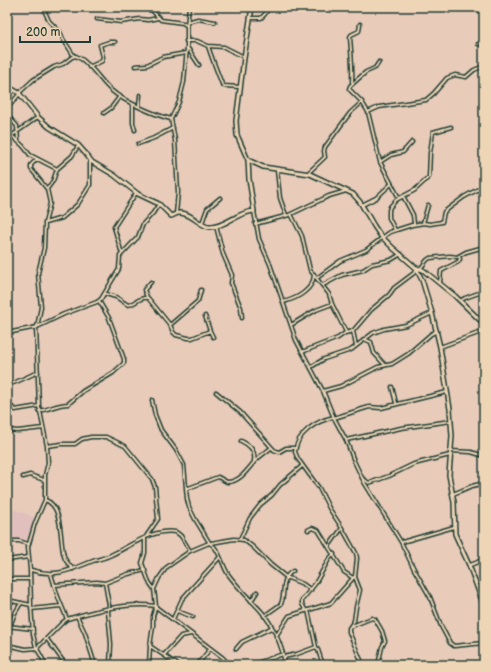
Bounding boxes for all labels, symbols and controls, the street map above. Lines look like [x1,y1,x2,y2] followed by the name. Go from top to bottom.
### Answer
[20,18,90,44] scale bar
[26,25,60,40] text: 200 m

